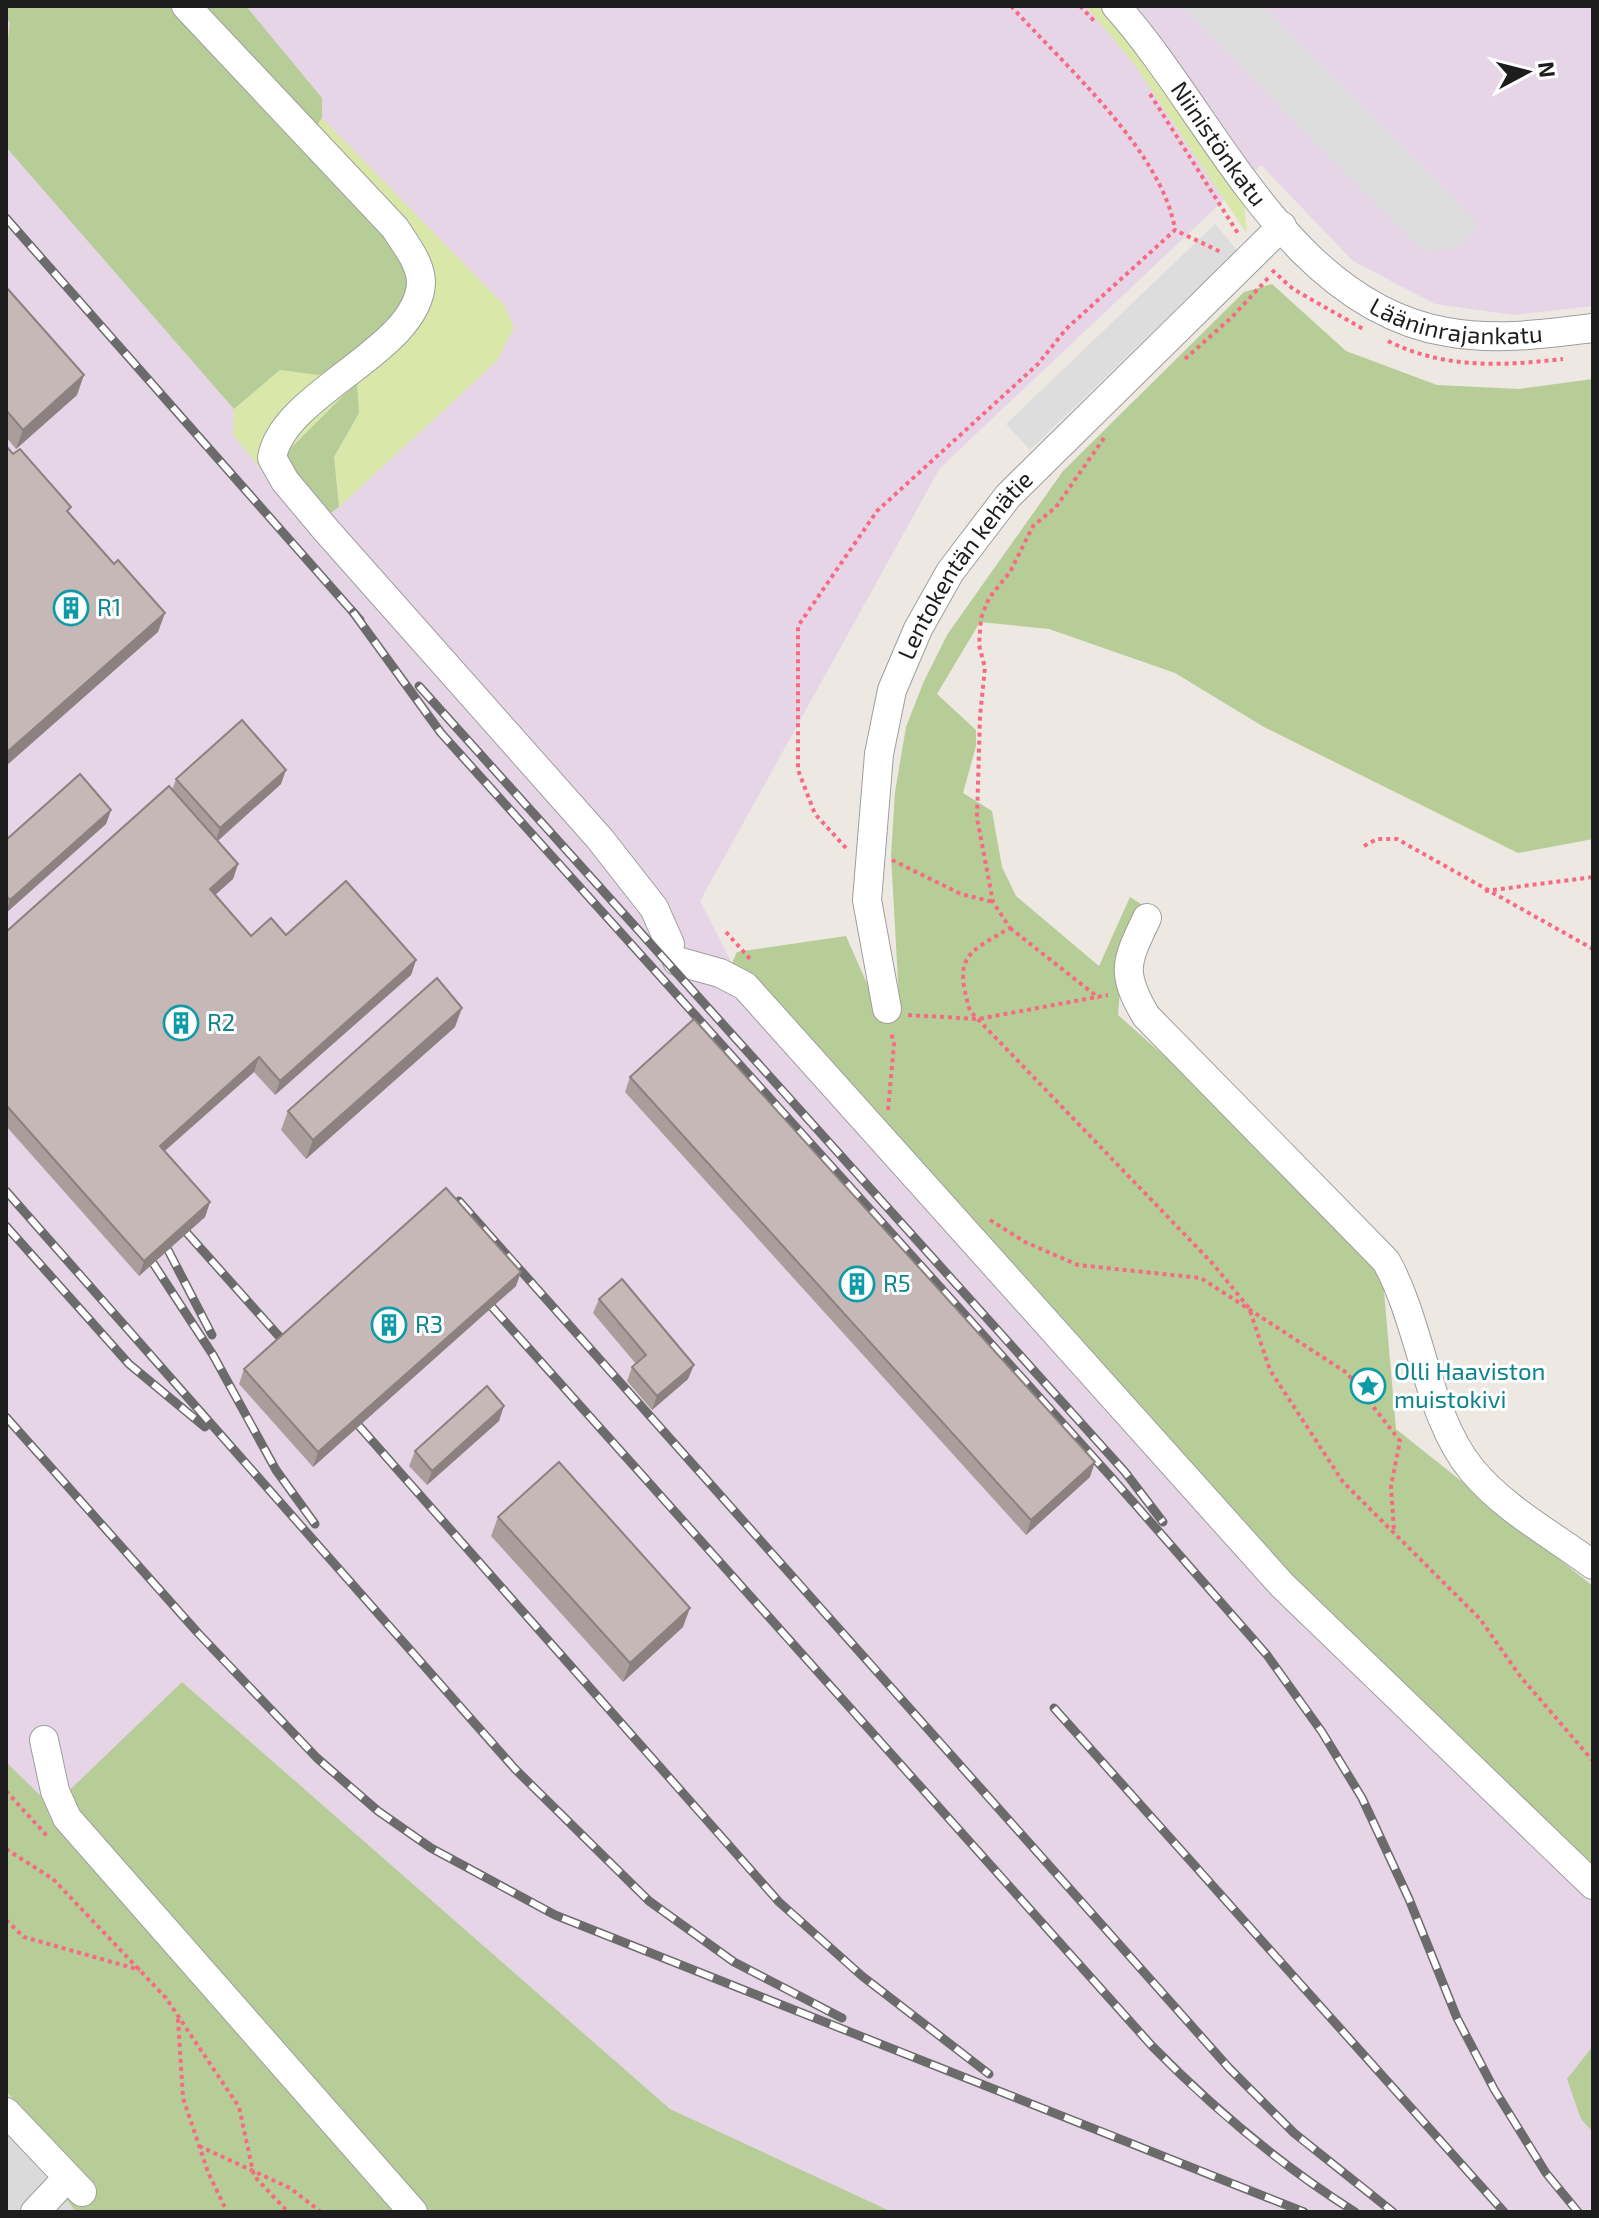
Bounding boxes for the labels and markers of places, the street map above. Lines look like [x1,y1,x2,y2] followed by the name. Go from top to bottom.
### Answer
[52,589,90,627] building icon: R1
[97,592,121,621] place label: R1
[162,1004,200,1042] building icon: R2
[207,1007,235,1036] place label: R2
[838,1265,876,1303] building icon: R5
[883,1268,911,1297] place label: R5
[370,1306,408,1344] building icon: R3
[415,1309,443,1338] place label: R3
[1394,1356,1546,1413] place label: Olli Haaviston muistokivi
[1349,1367,1387,1405] place icon: Olli Haaviston muistokivi

